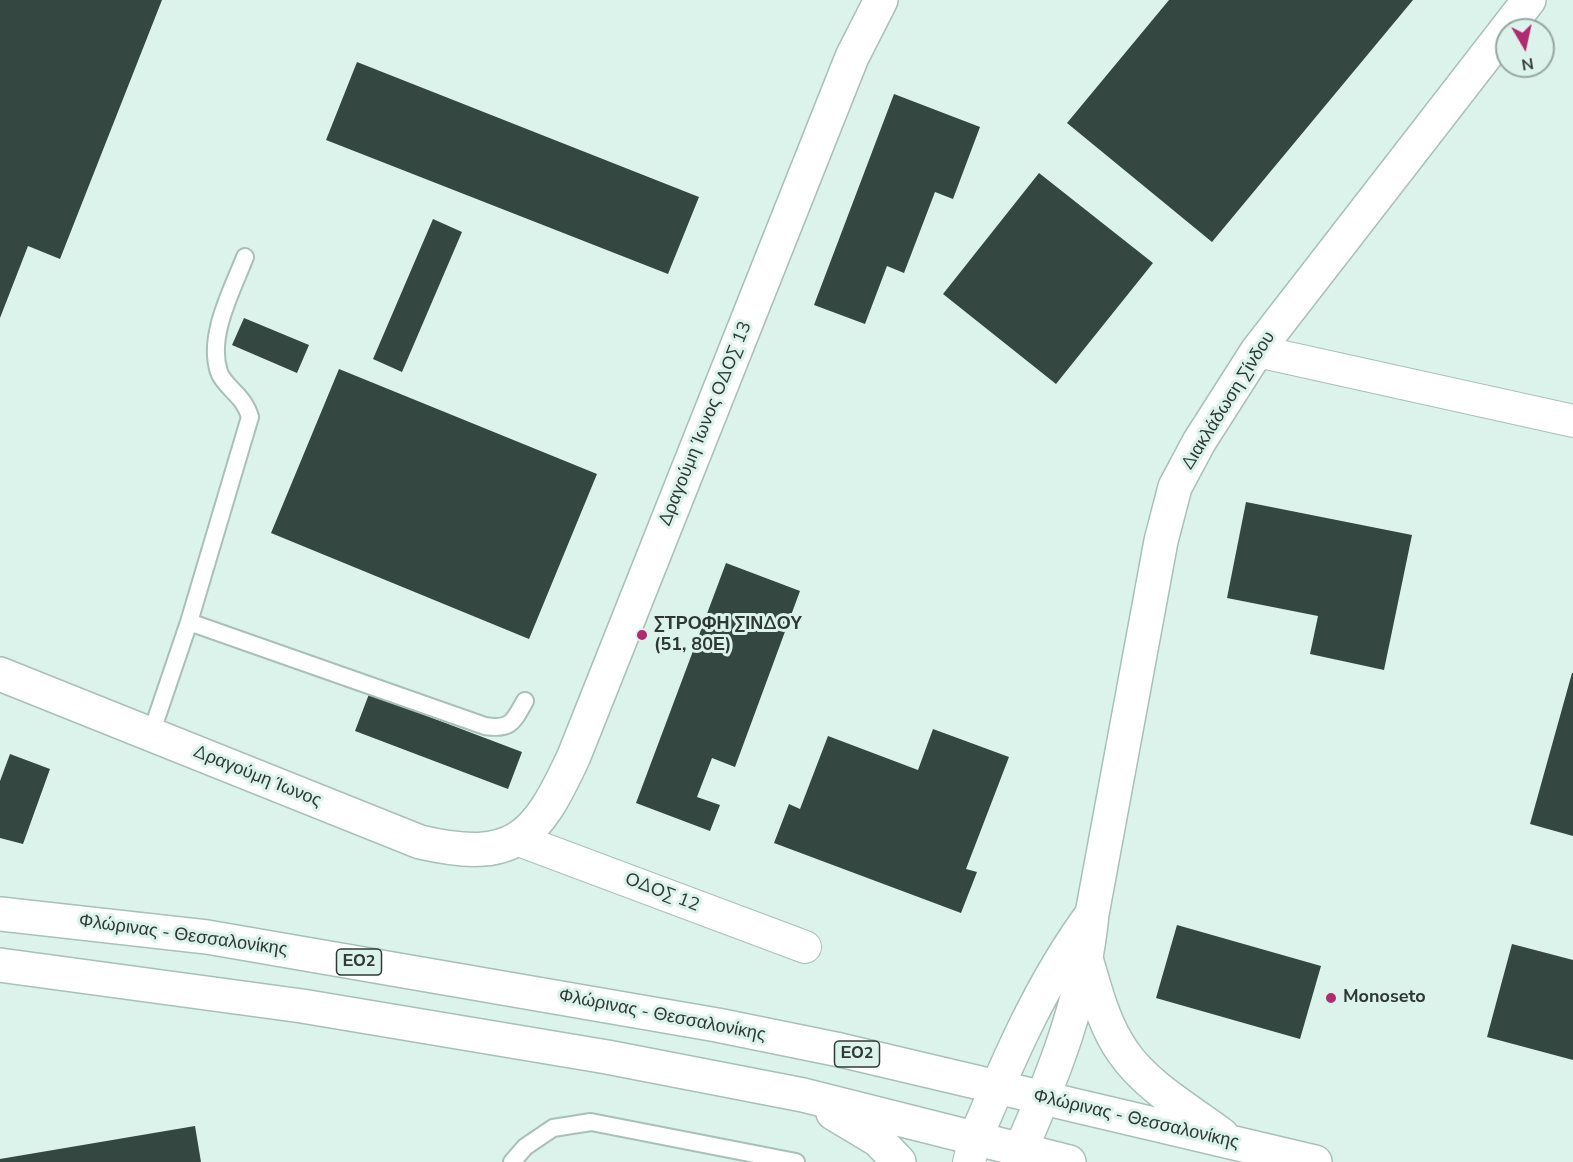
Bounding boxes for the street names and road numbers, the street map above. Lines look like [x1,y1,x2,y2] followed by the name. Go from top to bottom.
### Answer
[655,319,757,529] street label: Δραγούμη Ίωνος ΟΔΟΣ 13
[1178,328,1280,474] street label: Διακλάδωση Σίνδου
[190,742,324,812] street label: Δραγούμη Ίωνος
[622,869,702,917] street label: ΟΔΟΣ 12
[77,911,289,961] street label: Φλώρινας - Θεσσαλονίκης
[336,949,382,975] road number: ΕΟ2
[557,985,767,1047] street label: Φλώρινας - Θεσσαλονίκης
[834,1041,880,1067] road number: ΕΟ2
[1031,1086,1241,1154] street label: Φλώρινας - Θεσσαλονίκης

